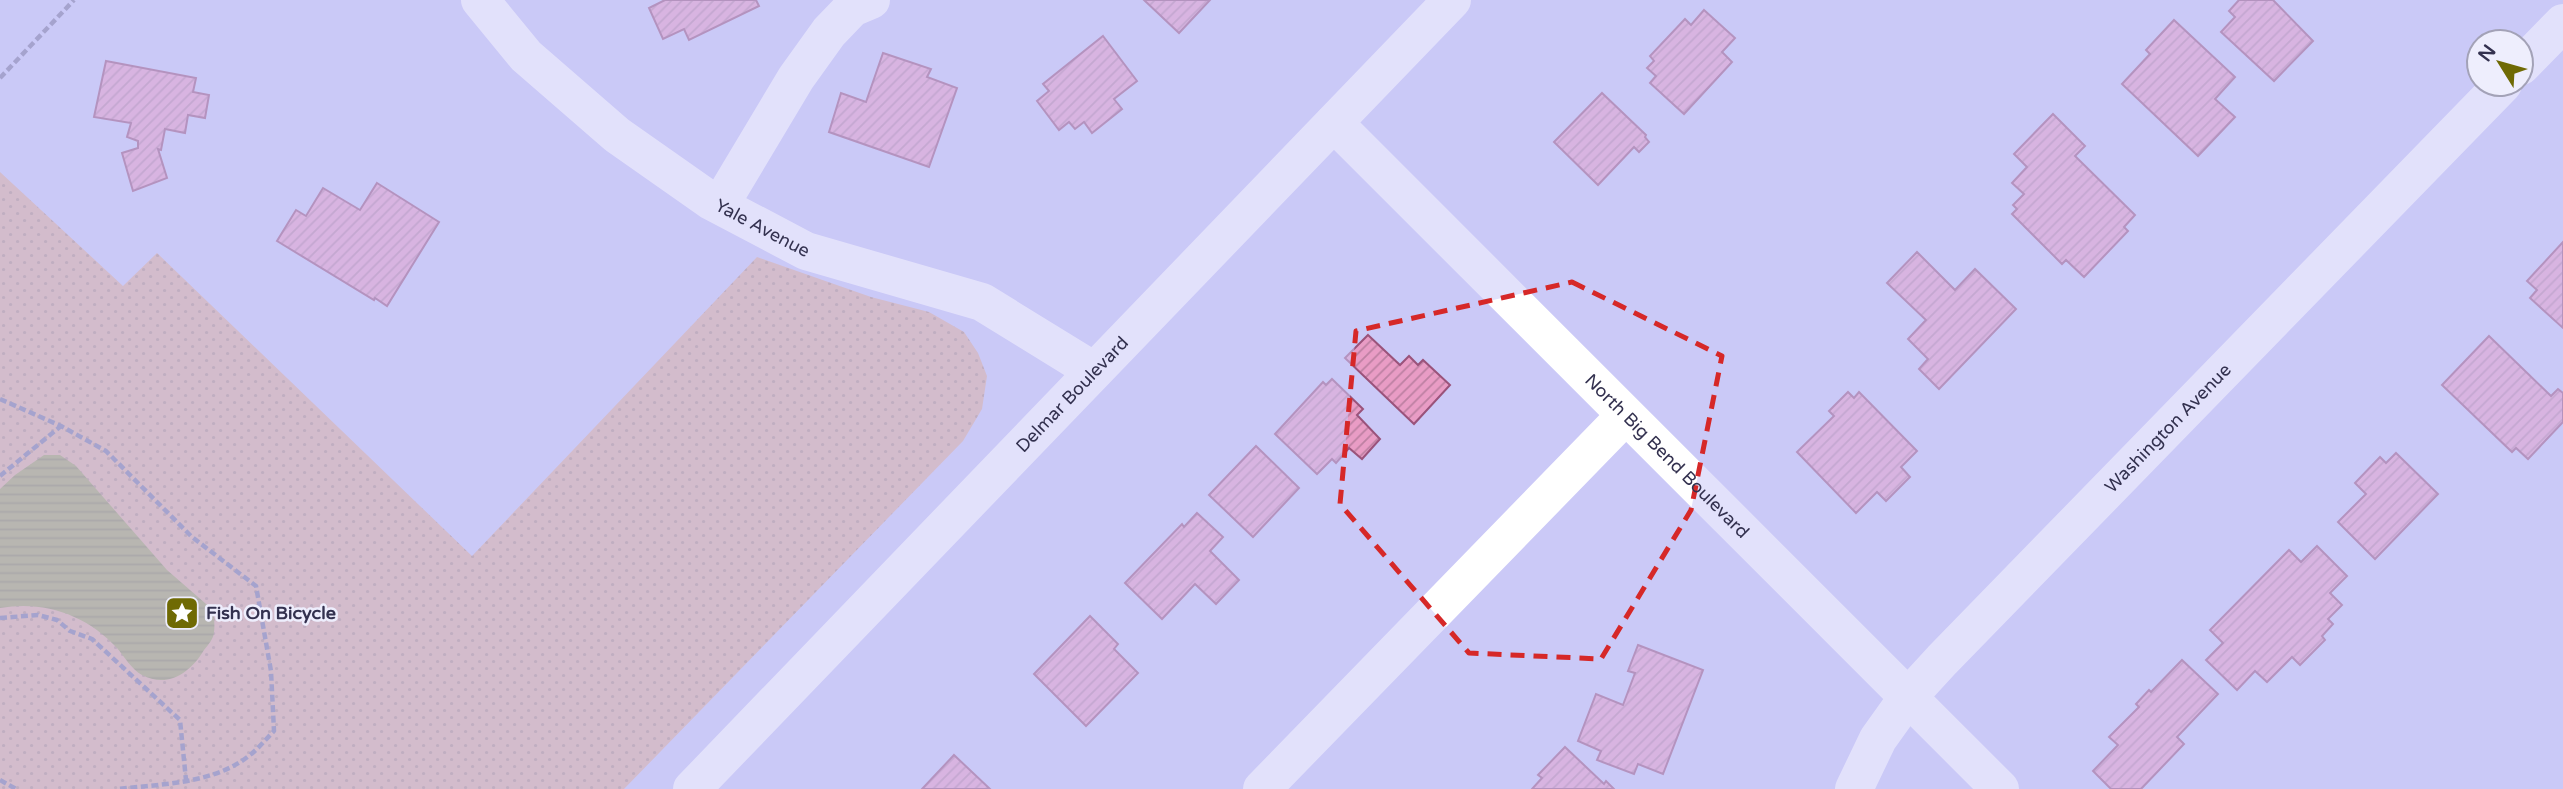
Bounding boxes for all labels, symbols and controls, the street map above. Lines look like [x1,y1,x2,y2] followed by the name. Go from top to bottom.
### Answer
[2465,28,2535,98] north arrow
[2474,41,2501,66] text: N
[711,194,814,262] street label: Yale Avenue
[1011,332,1133,457] street label: Delmar Boulevard
[2100,359,2236,497] street label: Washington Avenue
[1580,369,1754,543] street label: North Big Bend Boulevard
[163,594,201,632] place icon: Fish On Bicycle
[206,602,336,624] place label: Fish On Bicycle

